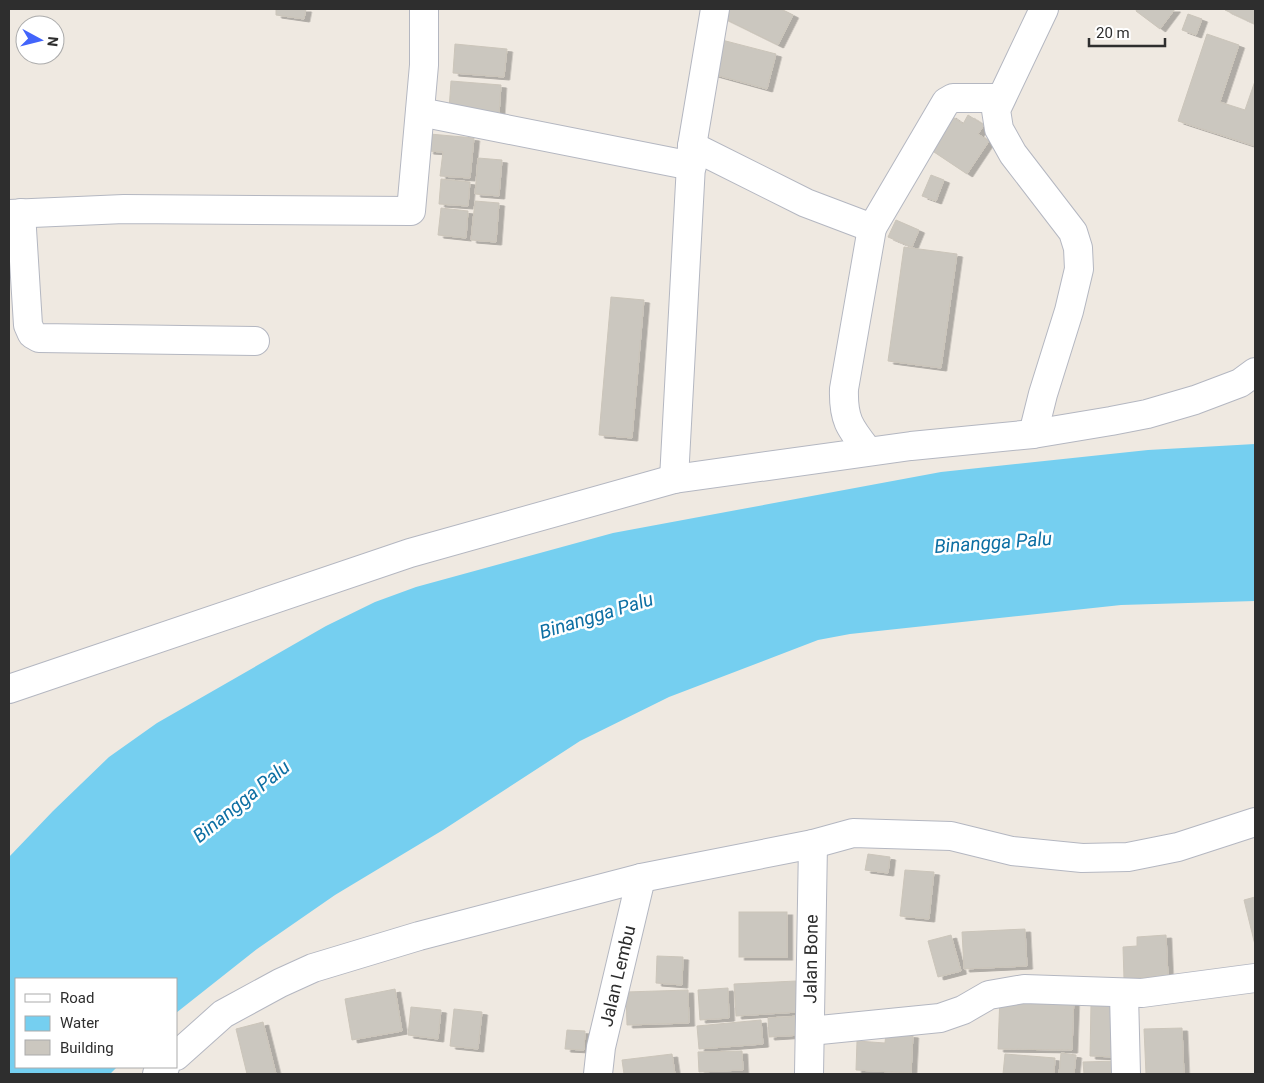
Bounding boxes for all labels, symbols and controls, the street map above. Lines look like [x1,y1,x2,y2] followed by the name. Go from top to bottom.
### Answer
[15,15,65,65] north arrow
[1089,15,1165,47] scale bar
[1096,24,1130,42] text: 20 m
[44,36,61,47] text: N
[933,527,1053,558] water label: Binangga Palu
[536,587,656,644] water label: Binangga Palu
[188,755,294,847] water label: Binangga Palu
[799,914,822,1004] street label: Jalan Bone
[595,923,639,1029] street label: Jalan Lembu
[15,978,178,1068] legend
[60,989,94,1007] text: Road
[60,1014,99,1032] text: Water
[60,1039,114,1057] text: Building

